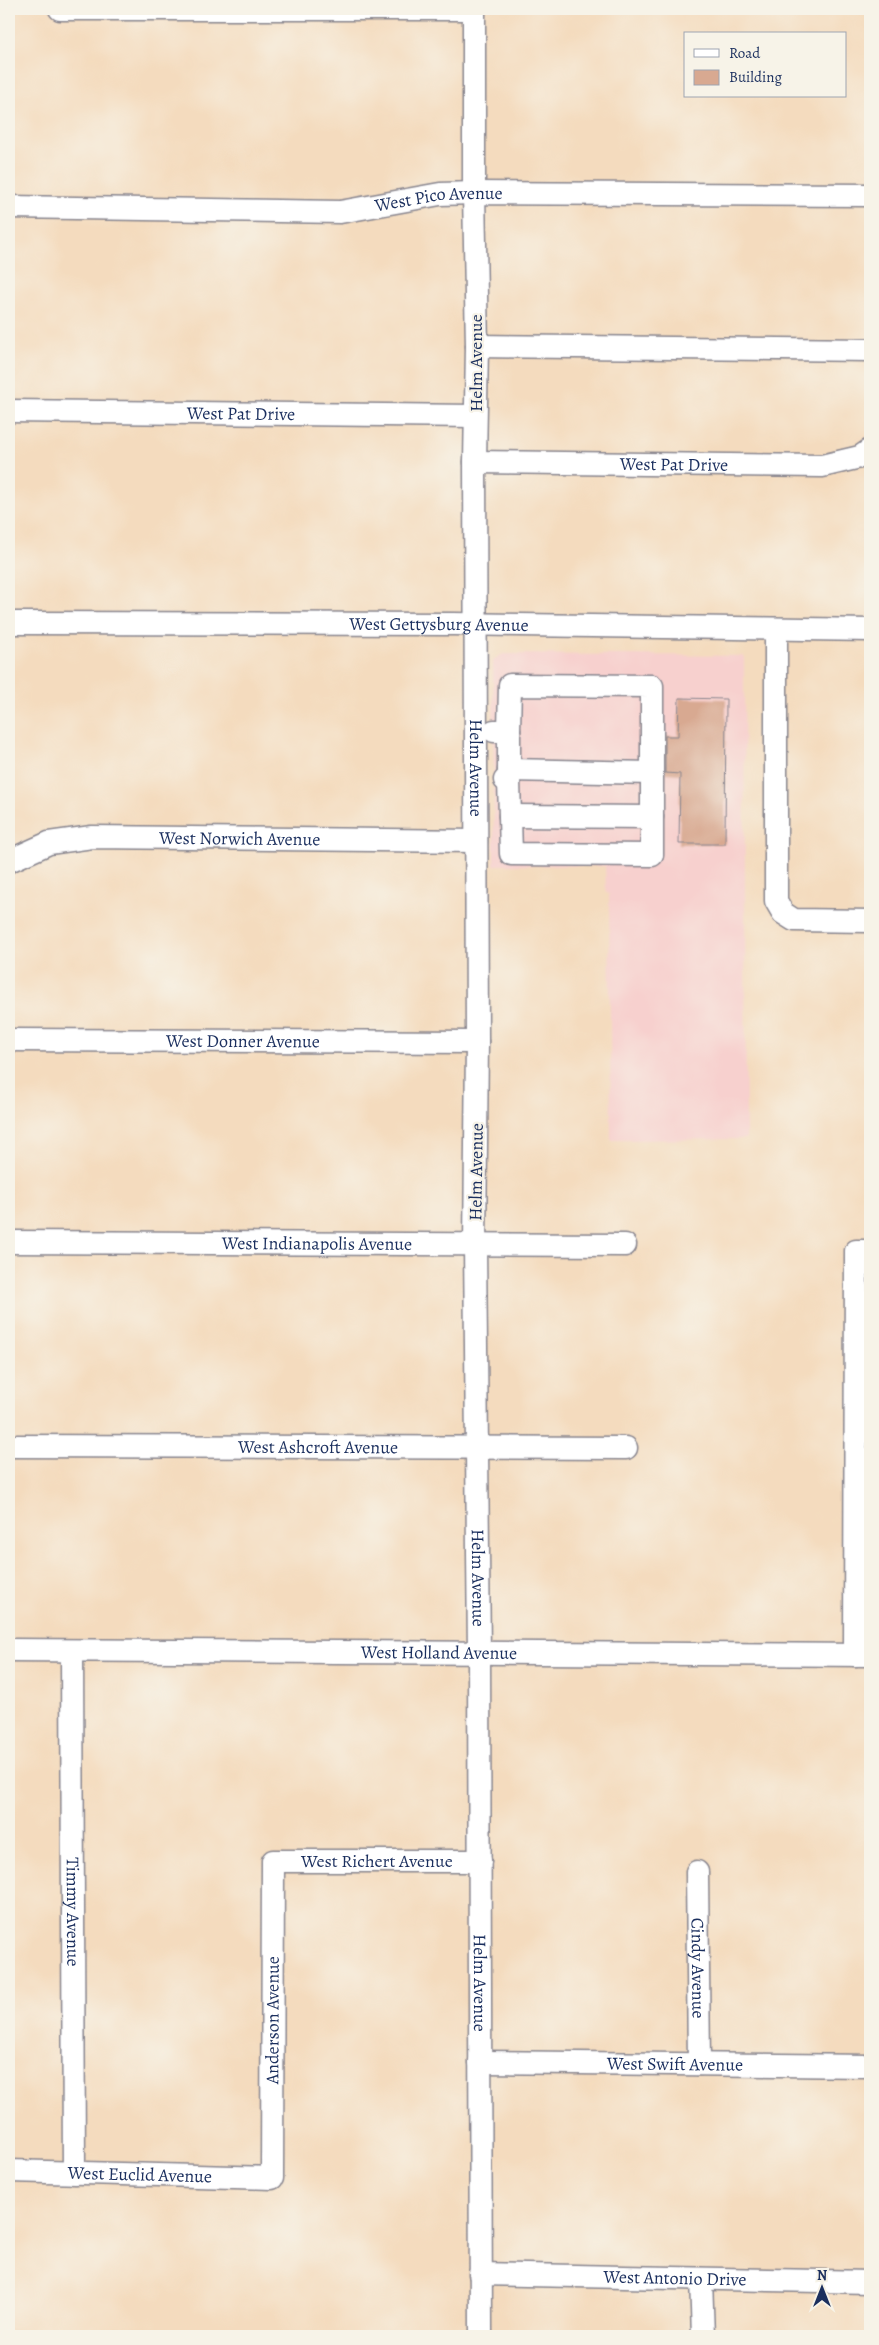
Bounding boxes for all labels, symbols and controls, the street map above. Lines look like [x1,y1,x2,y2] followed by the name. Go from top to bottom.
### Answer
[684,32,846,98] legend
[729,43,761,63] text: Road
[729,67,782,87] text: Building
[372,181,503,218] street label: West Pico Avenue
[464,314,488,412] street label: Helm Avenue
[186,401,295,426] street label: West Pat Drive
[619,452,728,477] street label: West Pat Drive
[348,612,529,637] street label: West Gettysburg Avenue
[464,719,488,817] street label: Helm Avenue
[158,826,320,851] street label: West Norwich Avenue
[165,1029,320,1053] street label: West Donner Avenue
[463,1123,489,1221] street label: Helm Avenue
[221,1231,412,1256] street label: West Indianapolis Avenue
[237,1435,398,1459] street label: West Ashcroft Avenue
[466,1529,491,1627] street label: Helm Avenue
[360,1640,517,1665] street label: West Holland Avenue
[300,1849,453,1873] street label: West Richert Avenue
[61,1857,85,1967] street label: Timmy Avenue
[685,1917,711,2019] street label: Cindy Avenue
[468,1934,492,2032] street label: Helm Avenue
[260,1956,285,2085] street label: Anderson Avenue
[606,2051,743,2077] street label: West Swift Avenue
[66,2161,212,2188] street label: West Euclid Avenue
[796,2262,846,2312] north arrow
[602,2265,747,2291] street label: West Antonio Drive
[817,2266,827,2285] text: N

